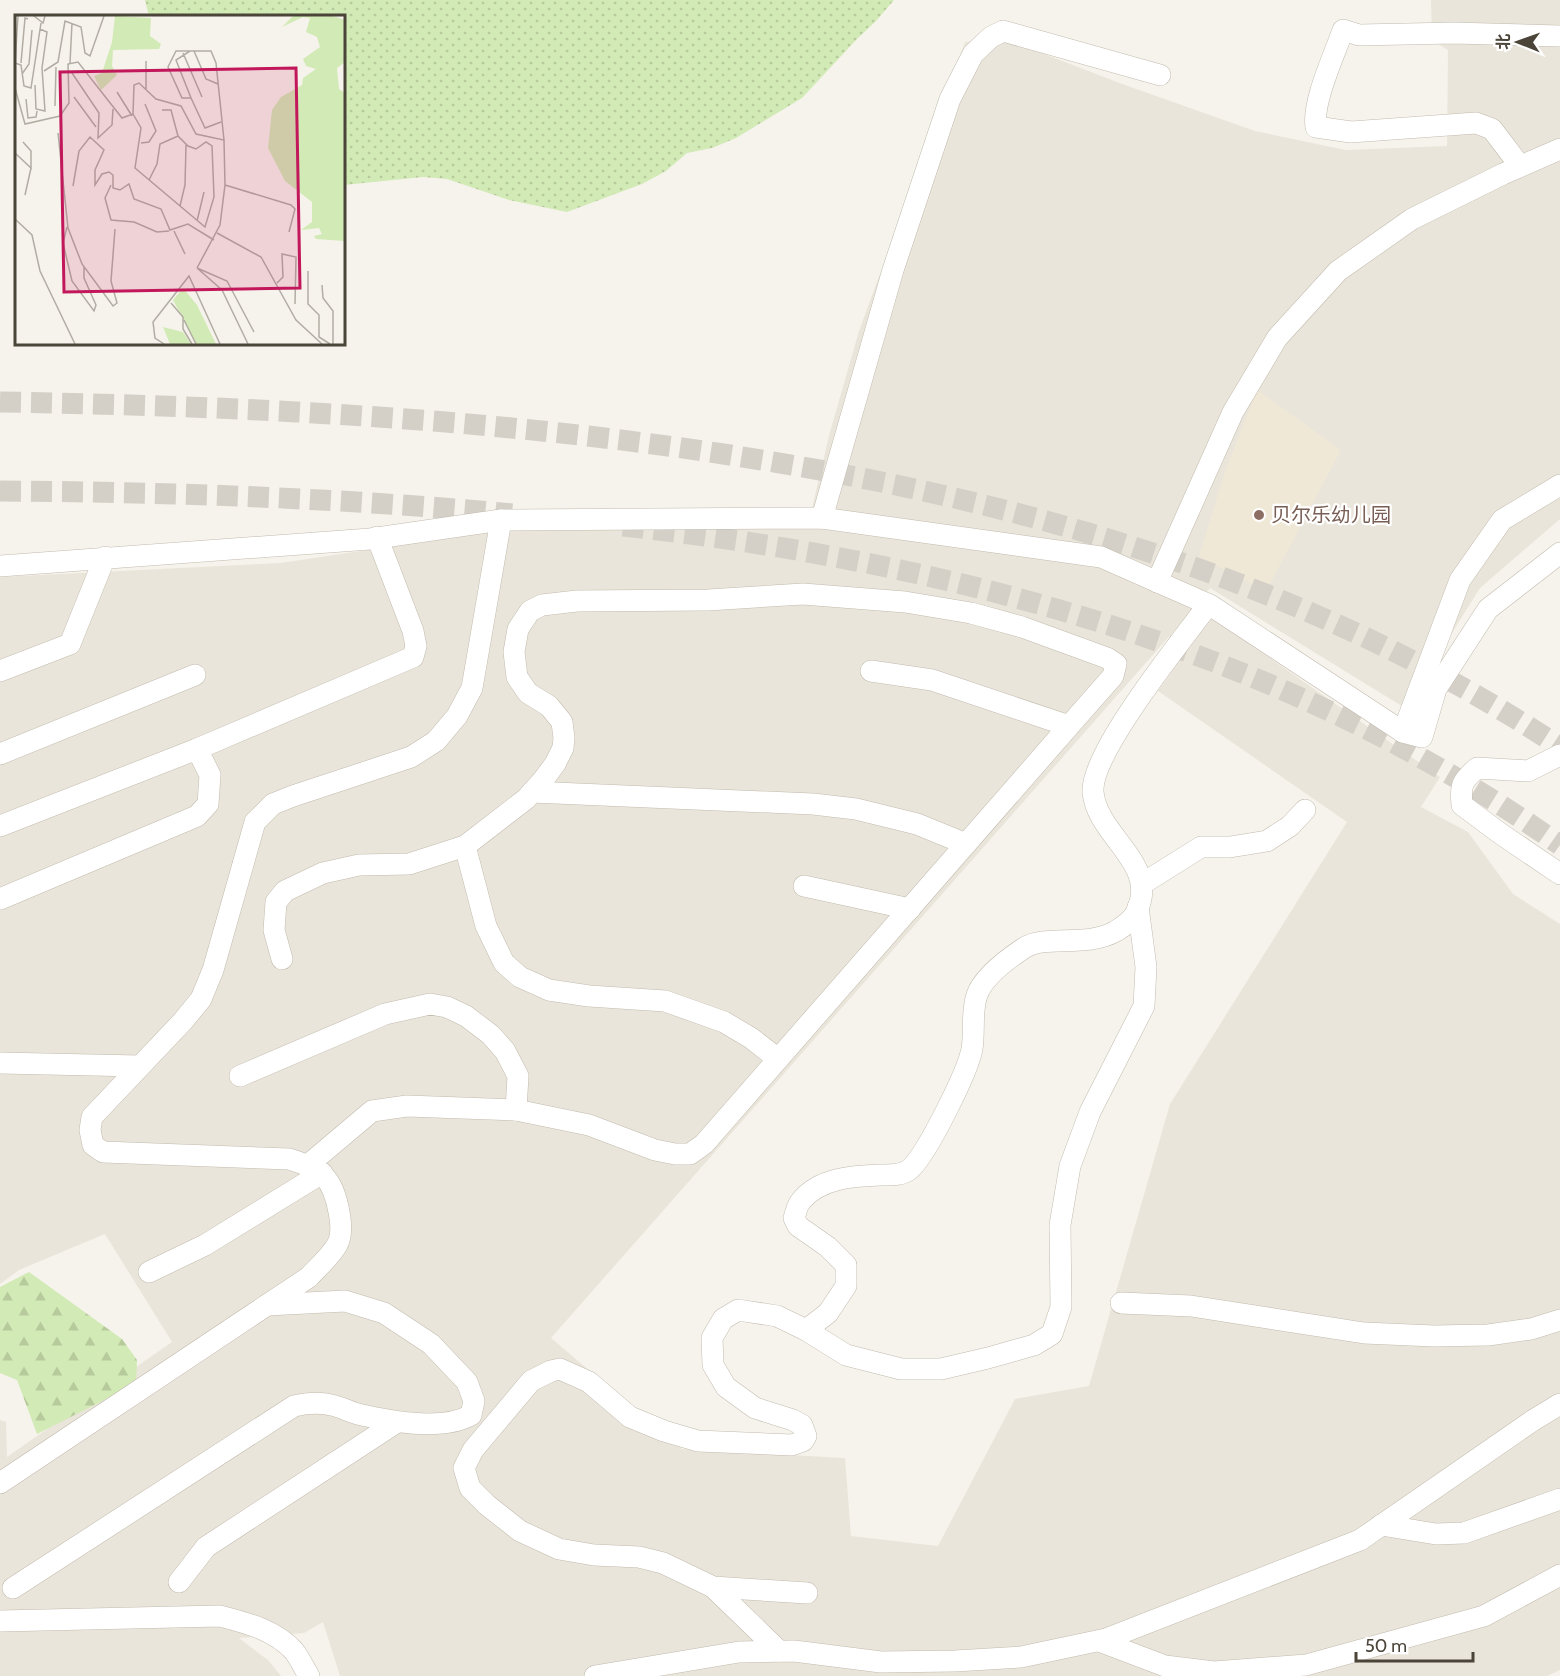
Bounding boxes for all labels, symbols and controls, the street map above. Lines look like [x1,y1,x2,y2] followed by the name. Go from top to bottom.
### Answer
[1488,12,1548,72] north arrow
[15,15,345,345] inset map
[1494,34,1513,50] text: 北
[1271,503,1391,527] place label: 贝尔乐幼儿园
[1252,508,1266,522] marker: 贝尔乐幼儿园
[1356,1625,1473,1663] scale bar
[1365,1635,1407,1657] text: 50 m

